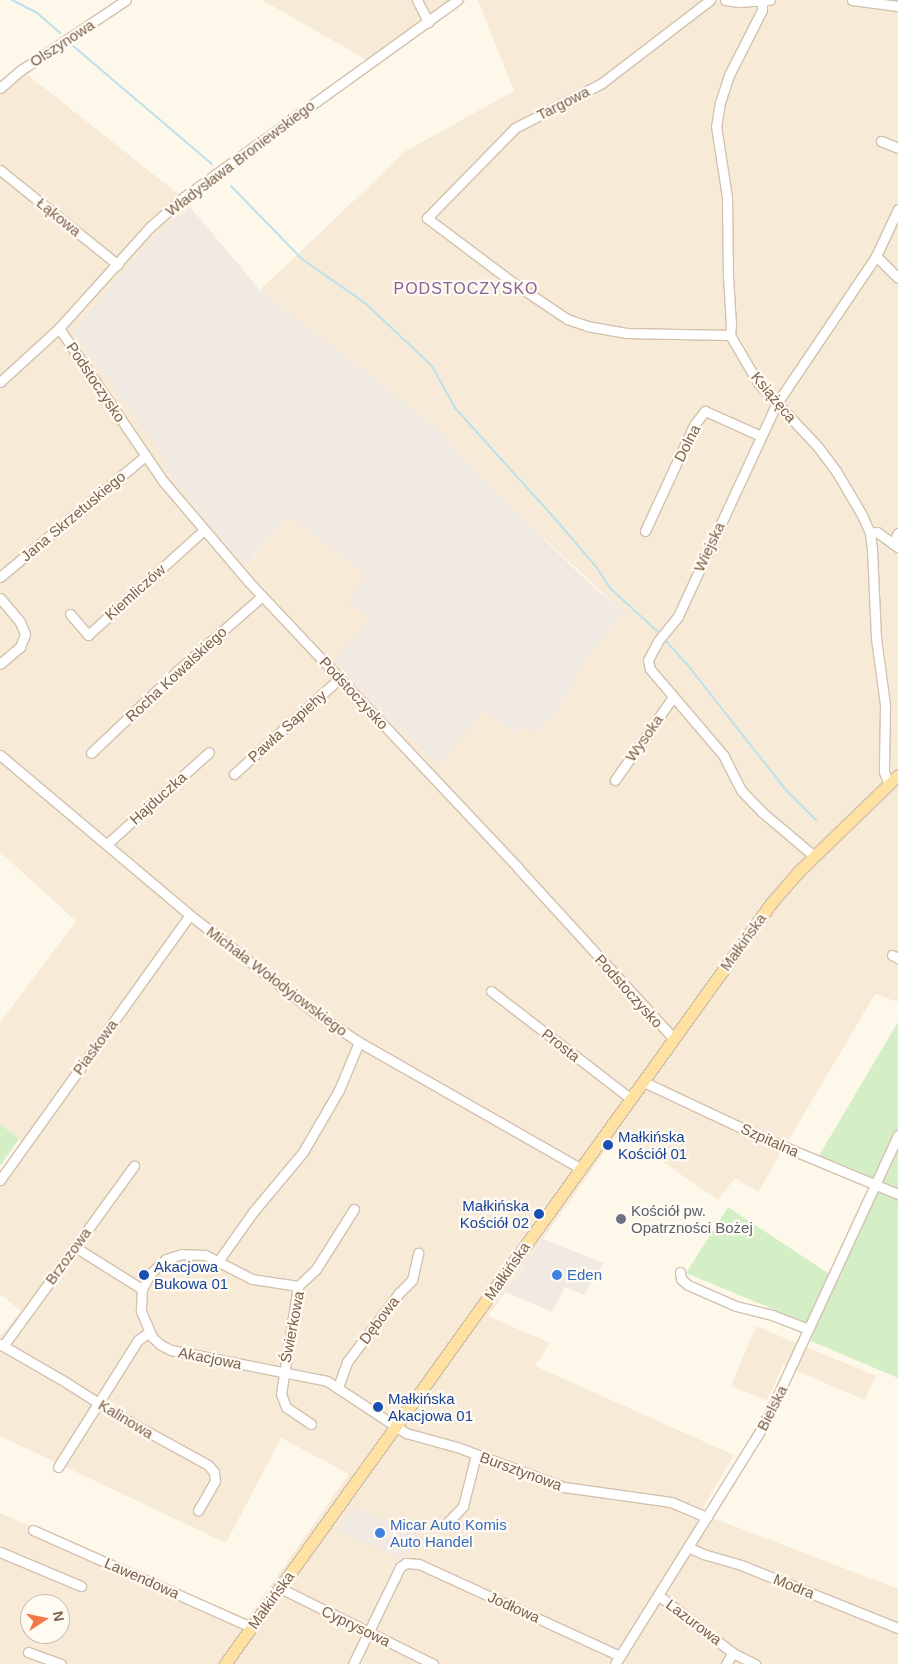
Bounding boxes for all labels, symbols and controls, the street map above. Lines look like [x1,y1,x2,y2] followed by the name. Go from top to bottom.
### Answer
[26,15,98,71] street label: Olszynowa
[534,82,592,124] street label: Targowa
[162,96,318,220] street label: Władysława Broniewskiego
[33,194,85,240] street label: Łąkowa
[392,279,540,299] district label: PODSTOCZYSKO
[63,339,129,425] street label: Podstoczysko
[748,368,800,426] street label: Książęca
[670,421,704,465] street label: Dolna
[17,467,129,565] street label: Jana Skrzetuskiego
[690,519,728,575] street label: Wiejska
[101,560,169,624] street label: Kiemliczów
[122,622,230,726] street label: Rocha Kowalskiego
[316,653,392,733] street label: Podstoczysko
[244,686,330,766] street label: Pawła Sapiehy
[621,711,667,765] street label: Wysoka
[126,768,190,828] street label: Hajduczka
[716,910,770,974] street label: Małkińska
[203,922,351,1040] street label: Michała Wołodyjowskiego
[591,951,667,1031] street label: Podstoczysko
[69,1016,121,1078] street label: Piaskowa
[538,1025,584,1065] street label: Prosta
[738,1119,802,1161] street label: Szpitalna
[618,1127,687,1162] place label: Małkińska Kościół 01
[602,1139,614,1151] marker: Małkińska Kościół 01
[460,1196,529,1231] place label: Małkińska Kościół 02
[631,1201,753,1236] place label: Kościół pw. Opatrzności Bożej
[533,1208,545,1220] marker: Małkińska Kościół 02
[615,1213,627,1225] marker: Kościół pw. Opatrzności Bożej
[41,1224,95,1288] street label: Brzozowa
[481,1239,533,1303] street label: Małkińska
[154,1257,228,1292] place label: Akacjowa Bukowa 01
[567,1266,602,1284] place label: Eden
[138,1269,150,1281] marker: Akacjowa Bukowa 01
[551,1269,563,1281] marker: Eden
[276,1290,308,1364] street label: Świerkowa
[355,1293,403,1347] street label: Dębowa
[177,1343,243,1373] street label: Akacjowa
[753,1382,791,1434] street label: Bielska
[388,1389,473,1424] place label: Małkińska Akacjowa 01
[95,1396,157,1442] street label: Kalinowa
[372,1401,384,1413] marker: Małkińska Akacjowa 01
[478,1448,564,1494] street label: Bursztynowa
[390,1515,508,1550] place label: Micar Auto Komis Auto Handel
[374,1527,386,1539] marker: Micar Auto Komis Auto Handel
[102,1553,182,1603] street label: Lawendowa
[244,1568,298,1632] street label: Małkińska
[771,1570,817,1602] street label: Modra
[485,1588,543,1626] street label: Jodłowa
[20,1594,70,1644] north arrow
[663,1595,725,1649] street label: Lazurowa
[319,1602,393,1650] street label: Cyprysowa
[50,1610,68,1623] text: N

